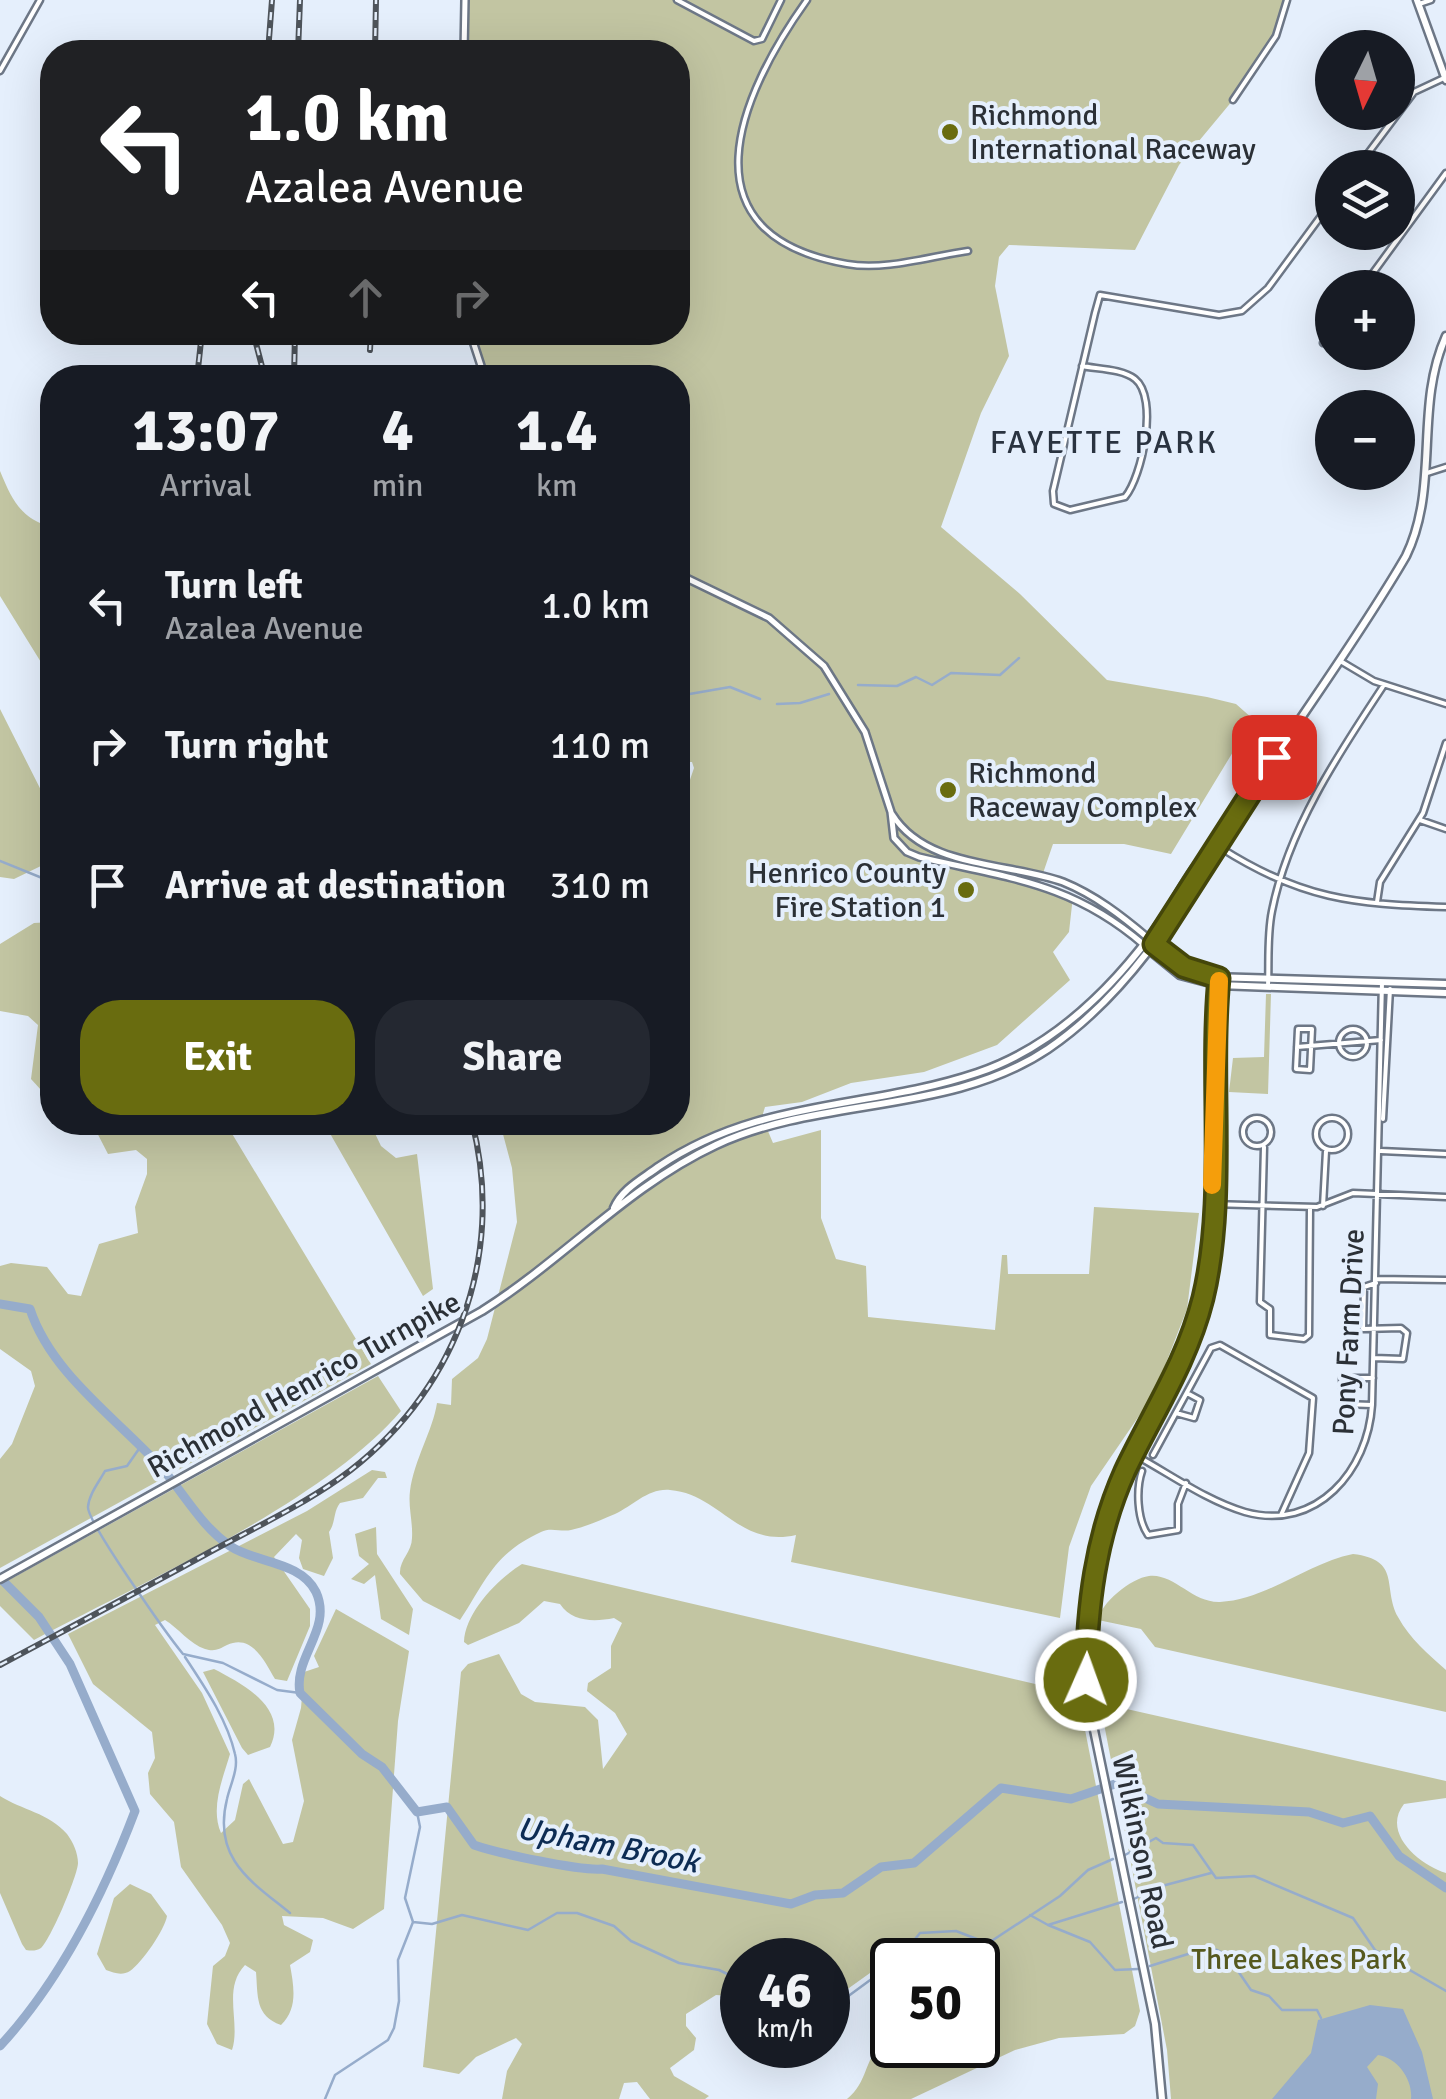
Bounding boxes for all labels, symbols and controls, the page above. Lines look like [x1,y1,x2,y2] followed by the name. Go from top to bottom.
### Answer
[1315,30,1415,130] north arrow
[1315,30,1415,490] map controls
[245,74,449,160] text: 1.0 km
[80,80,210,210] icon: left
[970,97,1256,168] place label: Richmond International Raceway
[939,121,961,143] marker: Richmond International Raceway
[1315,150,1415,250] button: layers
[245,160,524,215] text: Azalea Avenue
[233,270,288,325] icon: left
[338,270,393,325] icon: ahead
[443,270,498,325] icon: right
[1315,270,1415,370] button: +
[1315,390,1415,490] button: −
[132,394,280,468] text: 13:07
[381,394,414,468] text: 4
[516,394,598,468] text: 1.4
[990,423,1218,462] district label: FAYETTE PARK
[160,466,252,505] text: Arrival
[372,466,423,505] text: min
[536,466,578,505] text: km
[165,562,303,609] text: Turn left
[80,578,135,633] icon: left
[541,582,650,629] text: 1.0 km
[165,609,364,648] text: Azalea Avenue
[1232,715,1317,800] pin
[80,718,135,773] icon: right
[165,722,329,769] text: Turn right
[550,722,650,769] text: 110 m
[1247,730,1302,785] icon: arrive
[968,755,1197,826] place label: Richmond Raceway Complex
[937,779,959,801] marker: Richmond Raceway Complex
[748,855,946,926] place label: Henrico County Fire Station 1
[80,858,135,913] icon: arrive
[165,862,506,909] text: Arrive at destination
[550,862,650,909] text: 310 m
[955,879,977,901] marker: Henrico County Fire Station 1
[80,1000,355,1115] button: Exit
[375,1000,650,1115] button: Share
[1325,1228,1373,1436] street label: Pony Farm Drive
[141,1283,467,1487] street label: Richmond Henrico Turnpike
[1034,1628,1138,1732] position arrow
[1103,1751,1181,1953] street label: Wilkinson Road
[514,1808,705,1882] water label: Upham Brook
[870,1938,1000,2068] speed limit sign: 50
[1191,1941,1407,1978] park label: Three Lakes Park
[758,1960,812,2022] text: 46
[757,2013,813,2044] text: km/h

